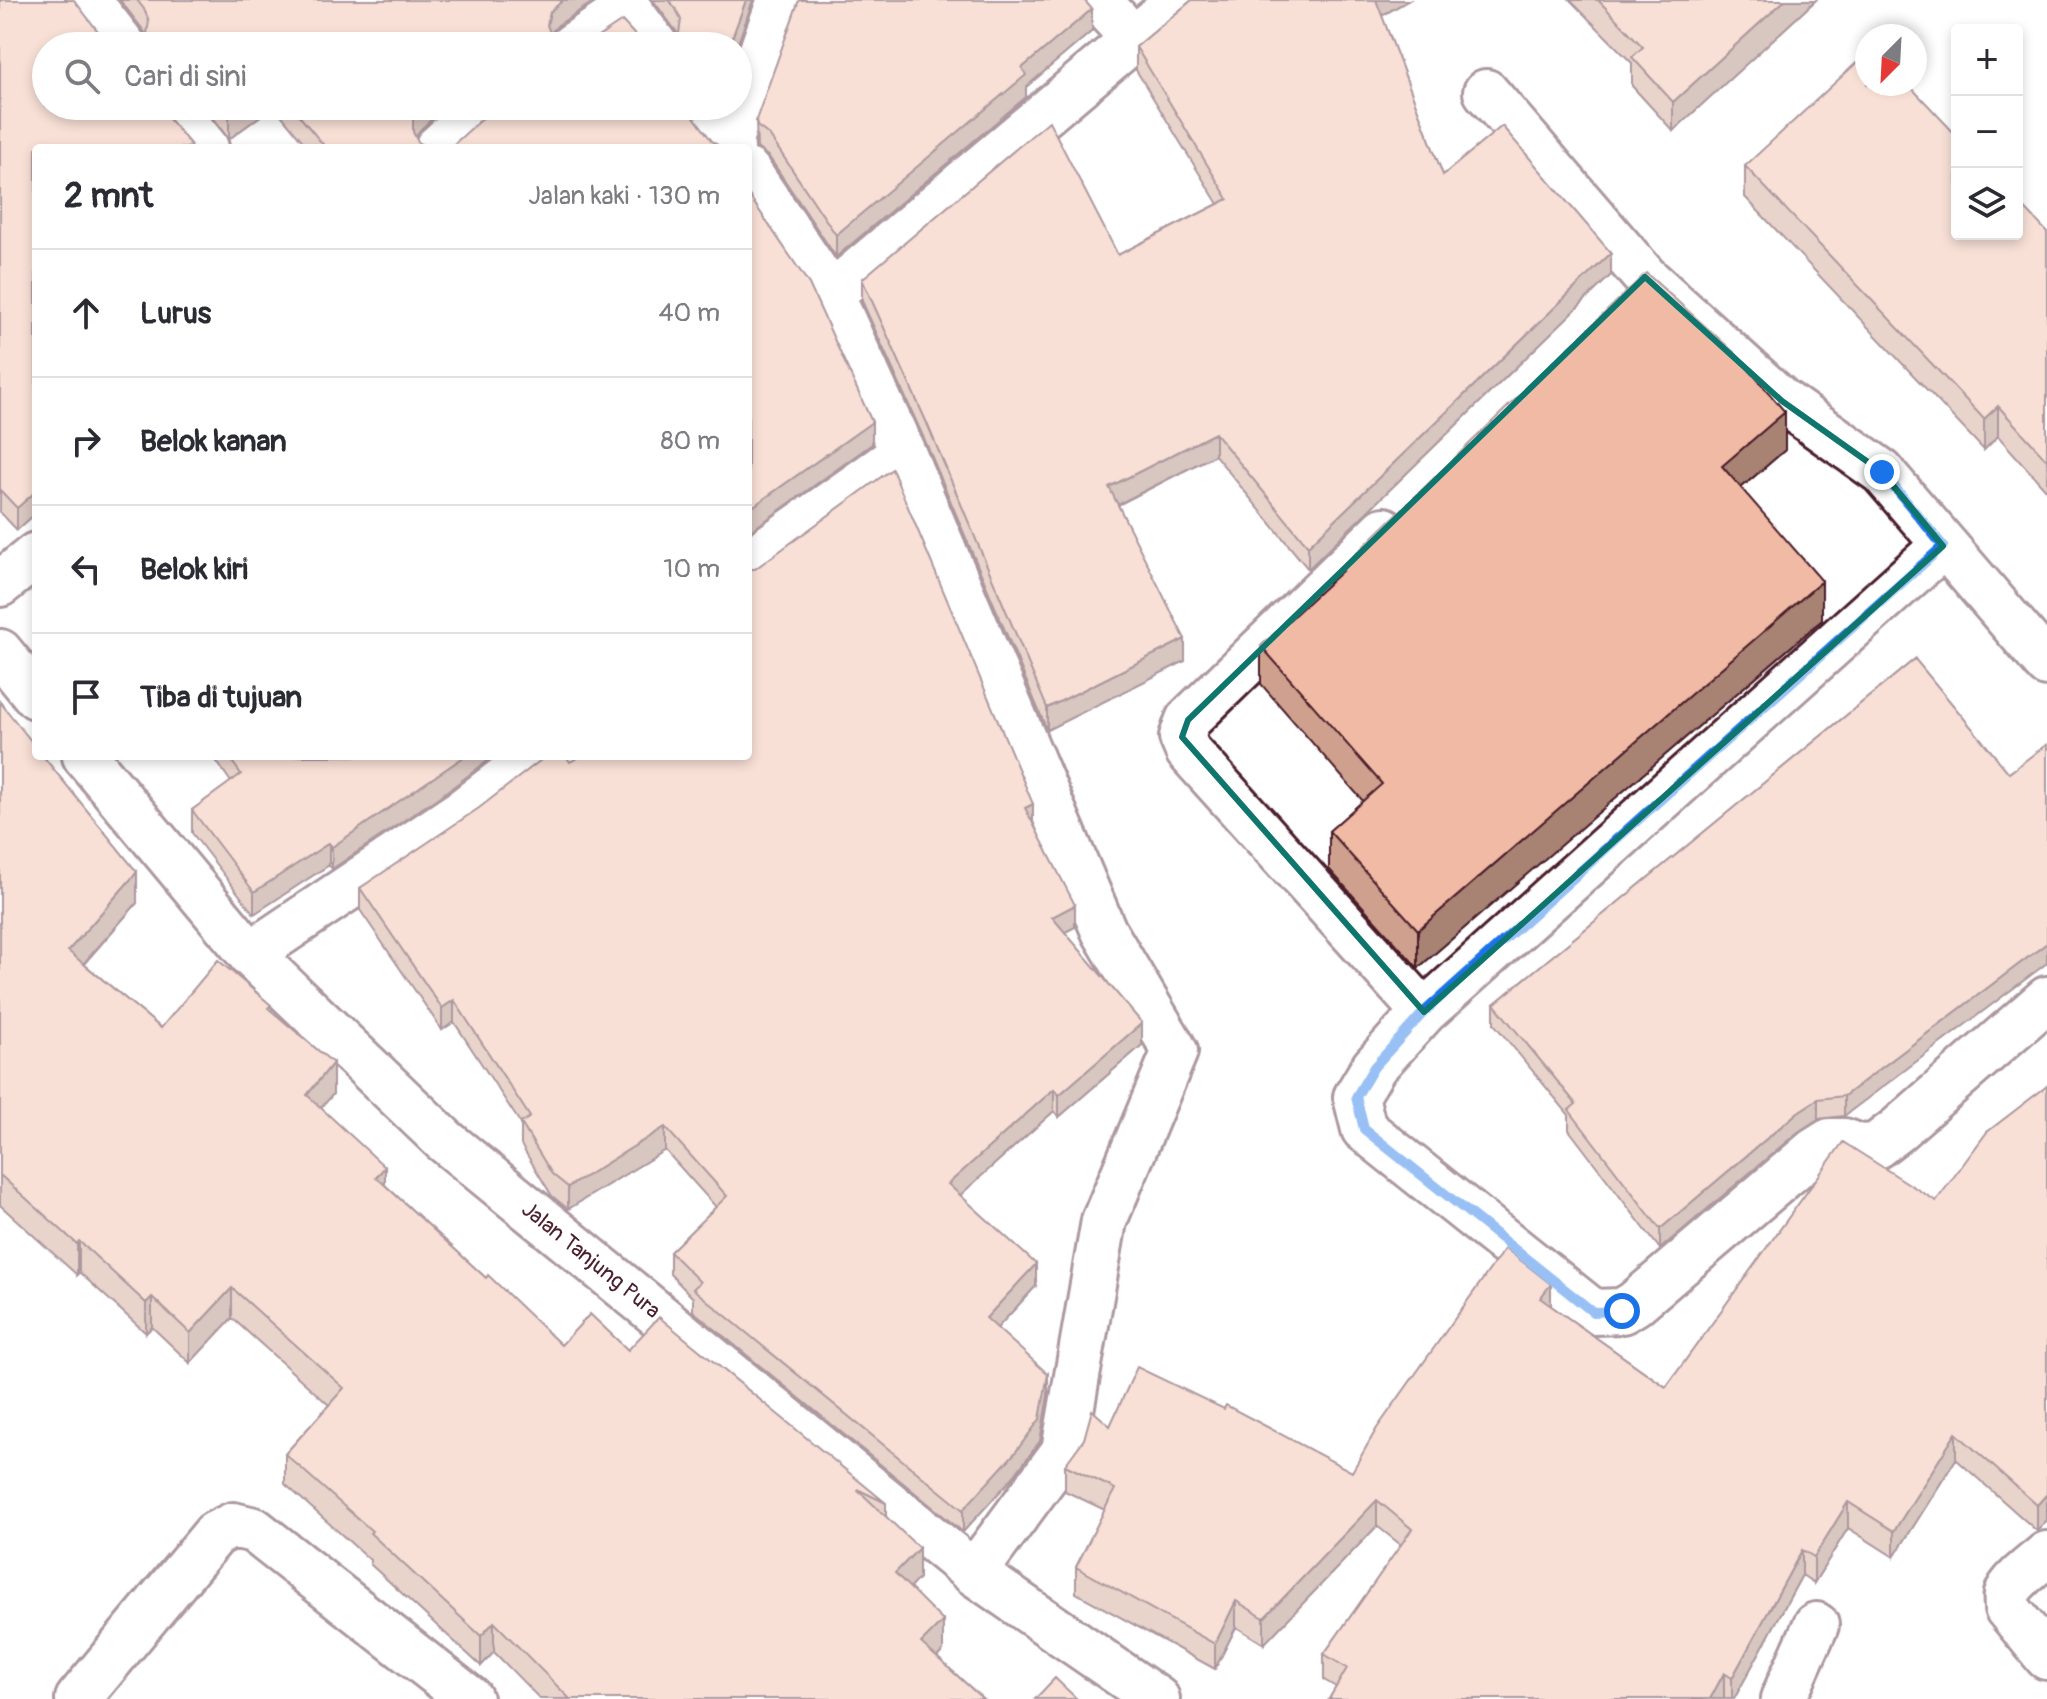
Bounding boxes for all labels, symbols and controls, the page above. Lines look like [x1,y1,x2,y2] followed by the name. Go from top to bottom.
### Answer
[1855,24,1927,96] north arrow
[1951,24,2023,240] map controls
[1951,24,2023,96] button: +
[32,32,752,120] search box
[60,54,104,98] icon: search
[124,58,246,95] text: Cari di sini
[1951,96,2023,168] button: −
[1951,168,2023,240] button: layers
[64,175,153,218] text: 2 mnt
[528,180,720,212] text: Jalan kaki · 130 m
[64,291,108,335] icon: ahead
[140,295,211,332] text: Lurus
[658,297,720,329] text: 40 m
[64,419,108,463] icon: right
[140,423,287,460] text: Belok kanan
[660,425,720,457] text: 80 m
[1864,454,1900,490] route end
[64,547,108,591] icon: left
[140,551,248,588] text: Belok kiri
[663,553,720,585] text: 10 m
[64,675,108,719] icon: arrive
[140,679,302,716] text: Tiba di tujuan
[516,1195,666,1325] street label: Jalan Tanjung Pura
[1604,1293,1640,1329] route start

